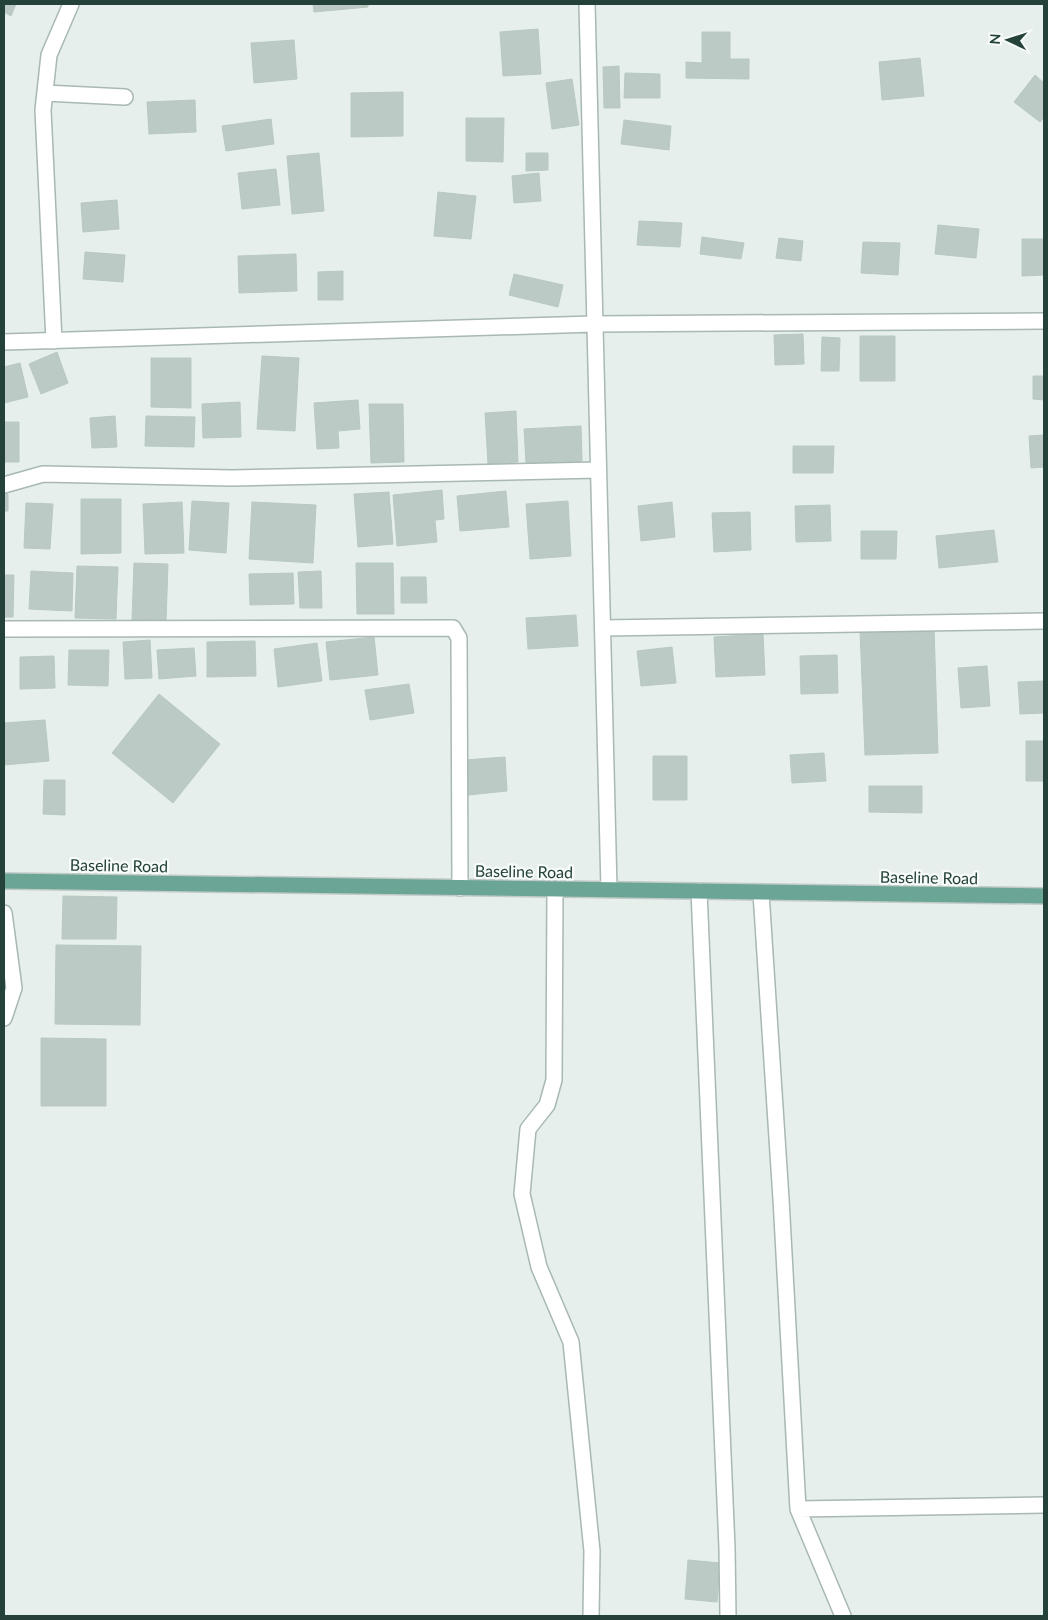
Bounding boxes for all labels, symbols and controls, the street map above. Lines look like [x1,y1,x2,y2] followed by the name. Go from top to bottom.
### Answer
[983,15,1033,65] north arrow
[986,33,1003,45] text: N
[70,855,168,875] street label: Baseline Road
[475,861,573,881] street label: Baseline Road
[880,867,978,887] street label: Baseline Road

